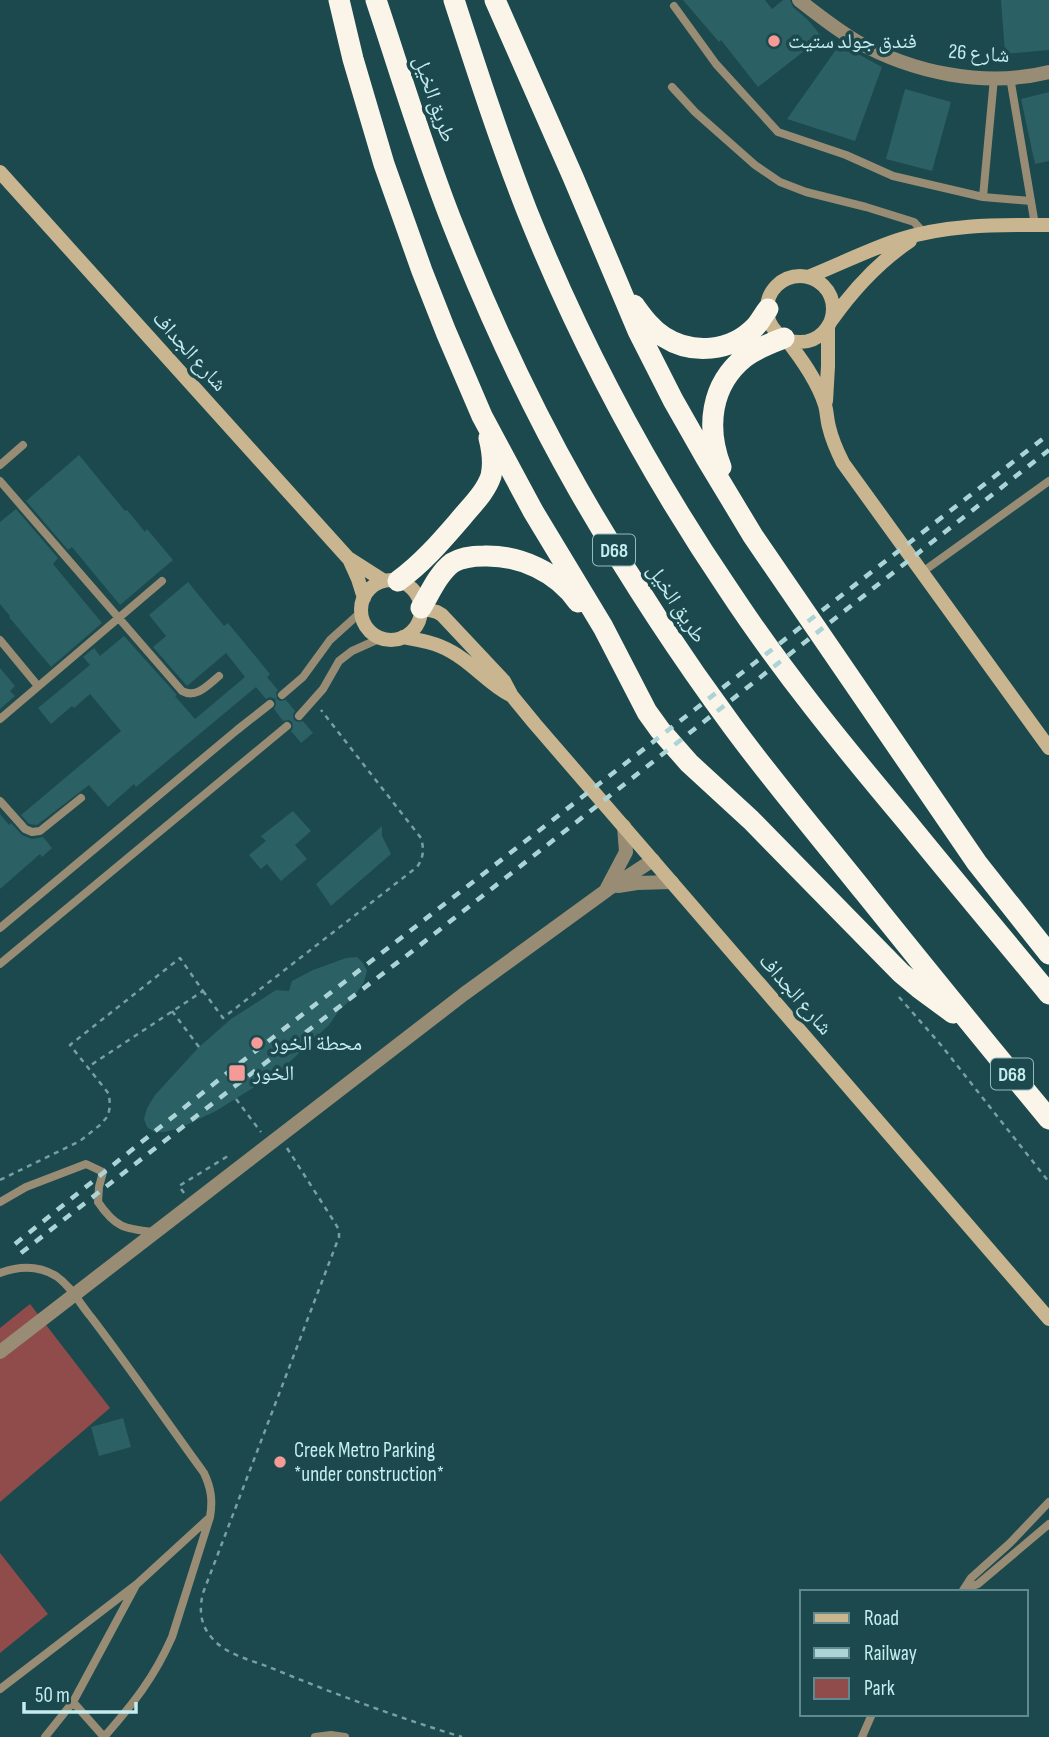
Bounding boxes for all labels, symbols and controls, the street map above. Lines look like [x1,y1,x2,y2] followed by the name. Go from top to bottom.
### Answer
[788,29,917,54] place label: فندق جولد ستيت
[766,33,782,49] marker: فندق جولد ستيت
[948,39,1010,68] street label: شارع 26
[408,53,461,146] street label: طريق الخيل
[147,306,232,397] street label: شارع الجداف
[593,534,635,566] road number: D68
[642,559,712,648] street label: طريق الخيل
[754,949,838,1040] street label: شارع الجداف
[270,1031,362,1056] place label: محطة الخور
[249,1035,265,1051] marker: محطة الخور
[991,1058,1033,1090] road number: D68
[252,1061,294,1086] place label: الخور
[227,1063,247,1083] marker: الخور
[294,1438,444,1487] place label: Creek Metro Parking *under construction*
[272,1454,288,1470] marker: Creek Metro Parking *under construction*
[800,1590,1028,1716] legend
[864,1606,899,1631] text: Road
[864,1641,917,1666] text: Railway
[24,1670,136,1714] scale bar
[864,1676,895,1701] text: Park
[35,1683,70,1708] text: 50 m

